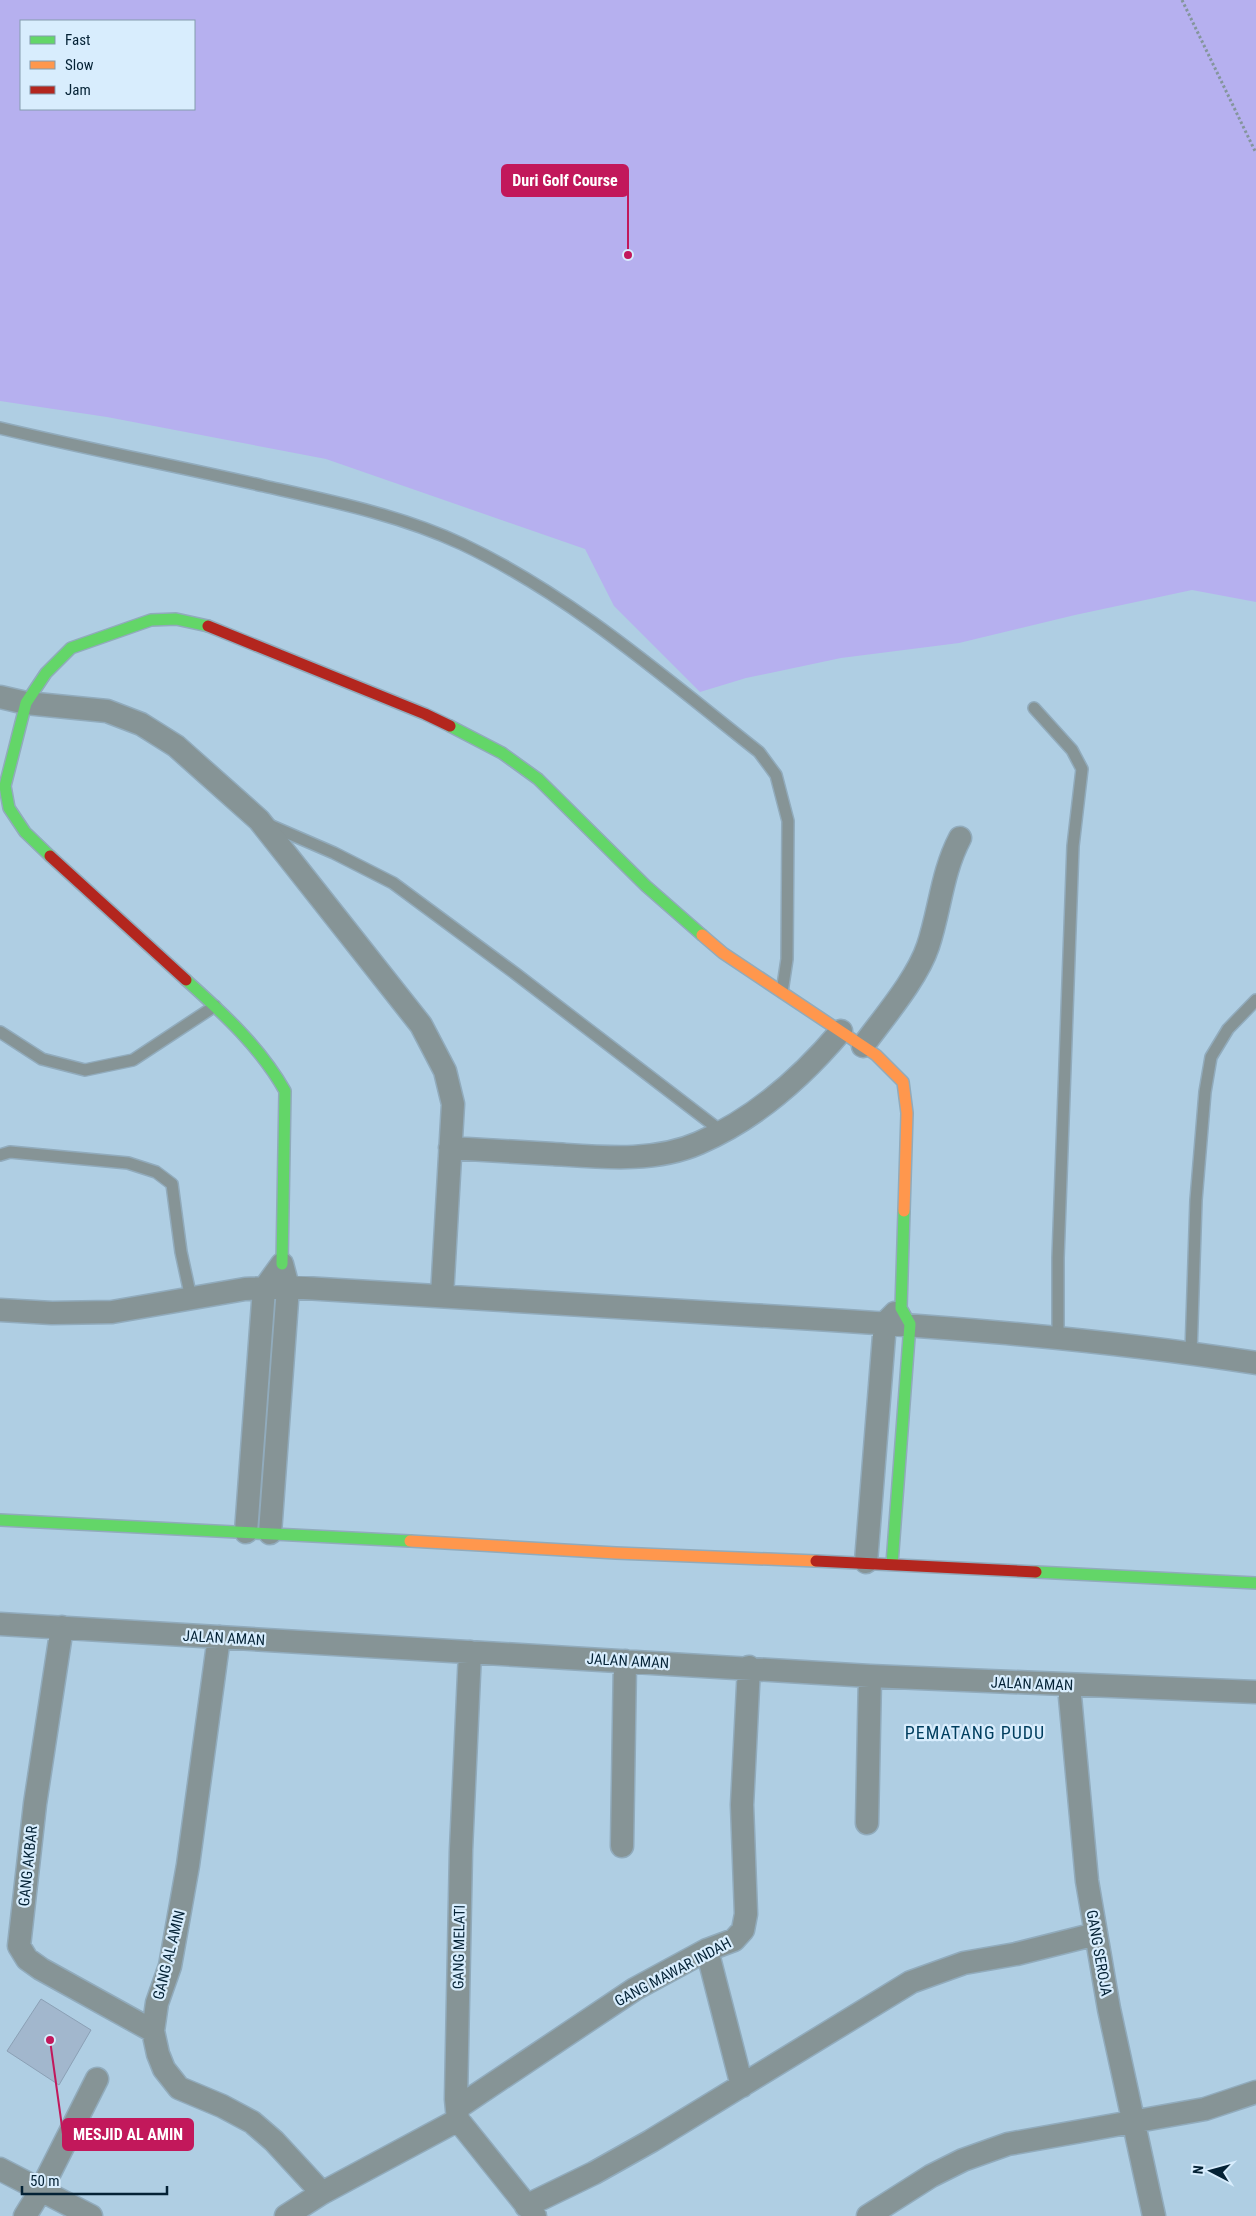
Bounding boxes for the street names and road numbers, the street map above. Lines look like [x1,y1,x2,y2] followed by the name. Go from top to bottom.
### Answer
[182,1627,266,1649] street label: JALAN AMAN
[586,1650,670,1672] street label: JALAN AMAN
[990,1674,1074,1694] street label: JALAN AMAN
[15,1825,41,1907] street label: GANG AKBAR
[449,1905,469,1989] street label: GANG MELATI
[149,1908,189,2002] street label: GANG AL AMIN
[1083,1909,1115,1998] street label: GANG SEROJA
[612,1934,734,2010] street label: GANG MAWAR INDAH

